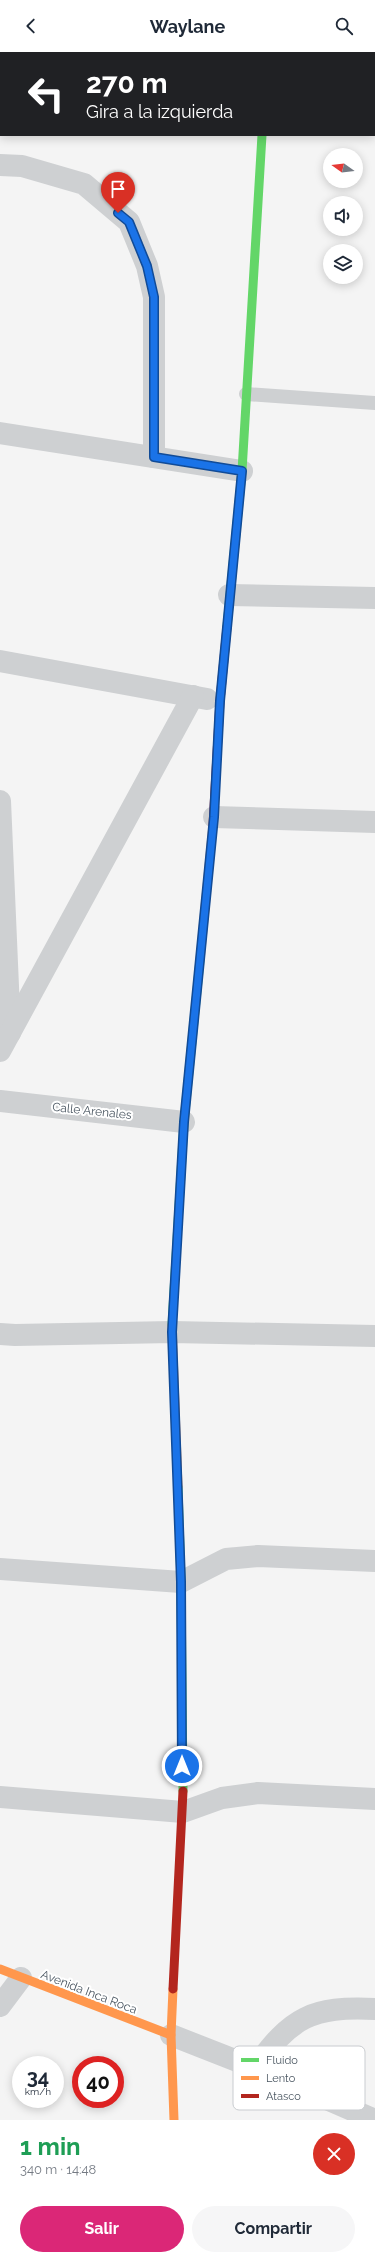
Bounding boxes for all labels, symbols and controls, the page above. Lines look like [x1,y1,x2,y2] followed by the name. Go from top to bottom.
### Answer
[20,15,42,37] icon: back
[333,15,355,37] icon: search
[150,16,225,37] text: Waylane
[86,67,167,100] text: 270 m
[20,68,72,120] icon: left
[86,101,233,122] text: Gira a la izquierda
[323,148,363,188] north arrow
[323,148,363,284] map controls
[101,172,135,213] pin
[107,178,129,200] icon: arrive
[323,196,363,236] button: sound
[323,244,363,284] button: layers
[52,1100,133,1122] street label: Calle Arenales
[161,1745,203,1787] position arrow
[39,1967,139,2017] street label: Avenida Inca Roca
[233,2046,365,2110] legend
[266,2054,298,2067] text: Fluido
[72,2056,124,2108] speed limit sign: 40
[27,2065,49,2089] text: 34
[266,2072,296,2085] text: Lento
[25,2086,51,2097] text: km/h
[266,2090,301,2103] text: Atasco
[20,2132,81,2161] text: 1 min
[313,2133,355,2175] button: close
[20,2162,96,2177] text: 340 m · 14:48
[20,2206,184,2252] button: Salir
[192,2206,355,2252] button: Compartir

